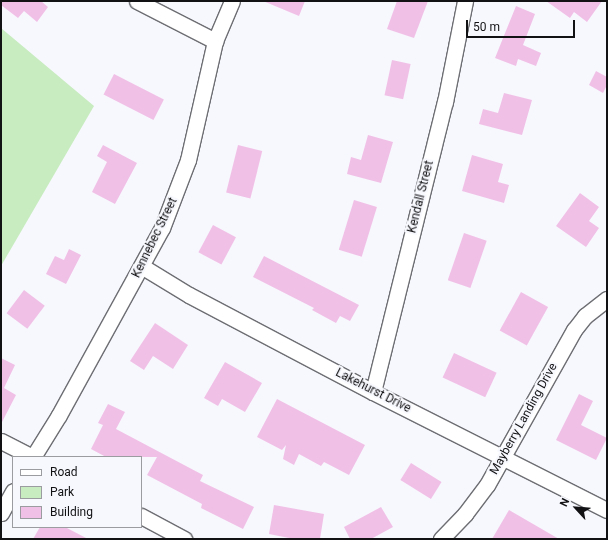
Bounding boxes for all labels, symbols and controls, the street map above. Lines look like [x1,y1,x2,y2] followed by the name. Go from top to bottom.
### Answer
[468,12,577,38] scale bar
[473,20,500,34] text: 50 m
[405,159,437,235] street label: Kendall Street
[129,196,181,280] street label: Kennebec Street
[487,361,561,477] street label: Mayberry Landing Drive
[333,366,413,416] street label: Lakehurst Drive
[12,456,142,528] legend
[50,465,78,479] text: Road
[50,485,74,499] text: Park
[556,488,596,528] north arrow
[557,496,572,509] text: N
[50,505,93,519] text: Building

